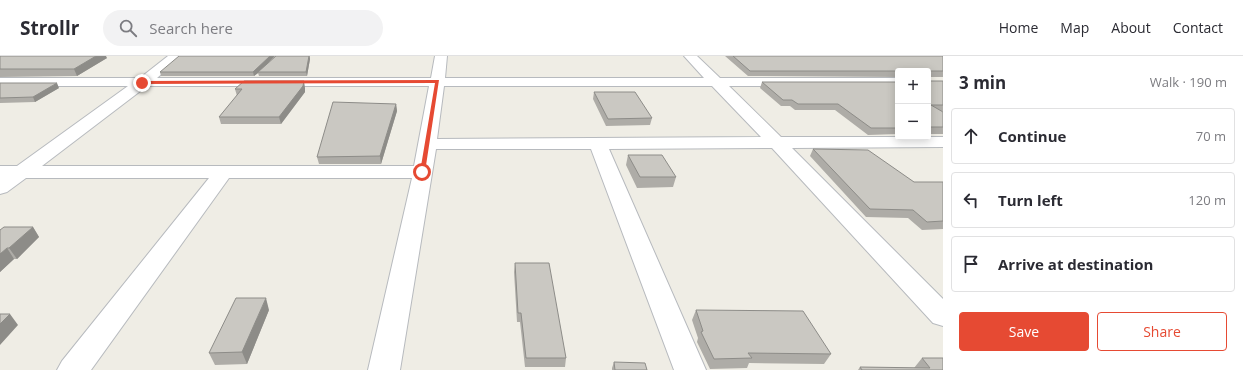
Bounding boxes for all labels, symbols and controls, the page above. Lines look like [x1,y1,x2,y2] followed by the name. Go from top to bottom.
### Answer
[103,10,383,46] search box
[20,15,79,41] text: Strollr
[117,17,139,39] icon: search
[149,18,233,38] text: Search here
[999,18,1038,37] text: Home
[1060,18,1089,37] text: Map
[1111,18,1151,37] text: About
[1173,18,1223,37] text: Contact
[895,68,931,140] map controls
[895,68,931,104] button: +
[959,71,1006,94] text: 3 min
[1150,73,1227,91] text: Walk · 190 m
[133,74,151,92] route end
[895,104,931,140] button: −
[960,125,982,147] icon: ahead
[998,126,1066,146] text: Continue
[1196,127,1226,145] text: 70 m
[413,163,431,181] route start
[960,189,982,211] icon: left
[998,190,1063,210] text: Turn left
[1188,191,1226,209] text: 120 m
[960,253,982,275] icon: arrive
[998,254,1153,274] text: Arrive at destination
[959,312,1089,351] button: Save
[1097,312,1227,351] button: Share

